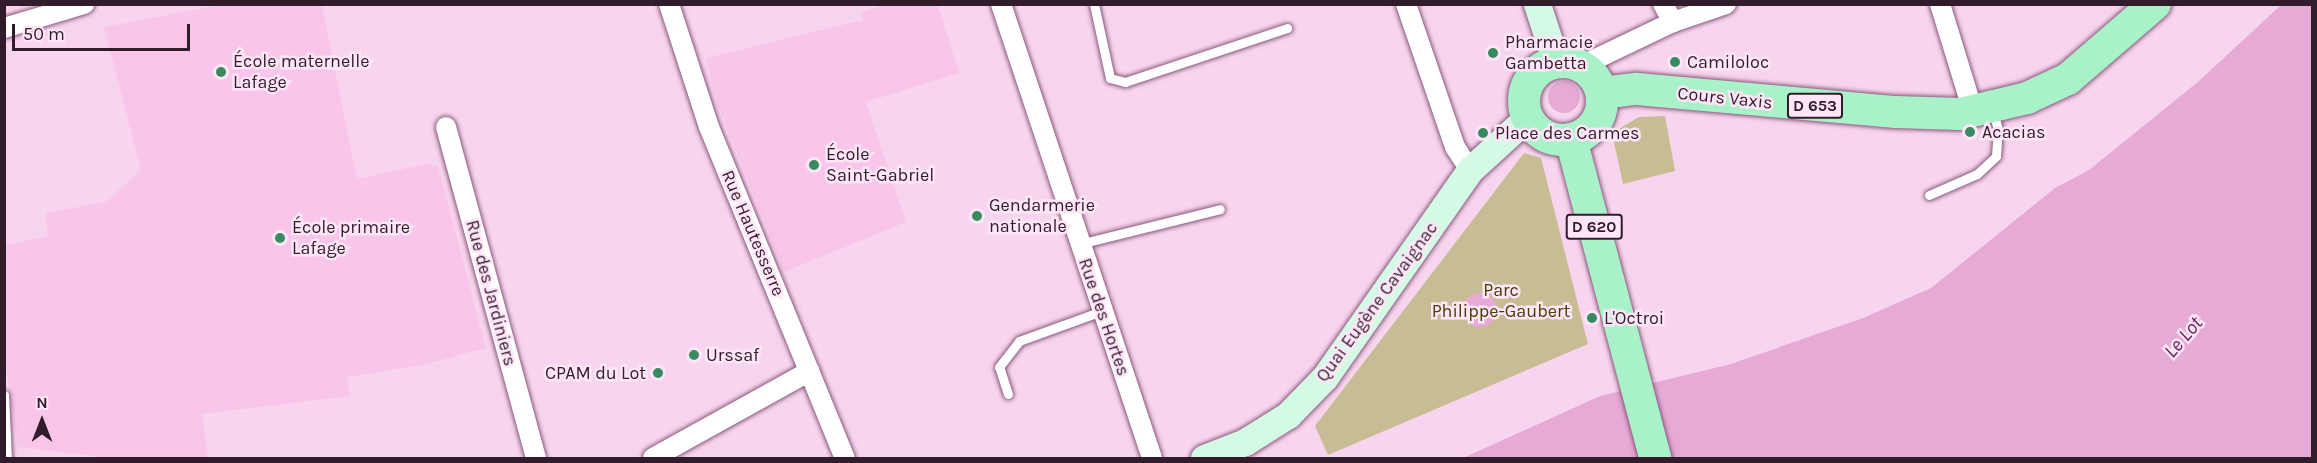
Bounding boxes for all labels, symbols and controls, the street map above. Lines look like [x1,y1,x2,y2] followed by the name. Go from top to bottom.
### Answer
[15,12,194,50] scale bar
[23,23,65,45] text: 50 m
[1505,32,1593,74] place label: Pharmacie Gambetta
[1486,46,1500,60] marker: Pharmacie Gambetta
[233,51,369,94] place label: École maternelle Lafage
[1687,51,1769,73] place label: Camiloloc
[1668,55,1682,69] marker: Camiloloc
[214,65,228,79] marker: École maternelle Lafage
[1676,82,1774,114] street label: Cours Vaxis
[1786,93,1844,119] road number: D 653
[1982,121,2046,143] place label: Acacias
[1495,122,1639,144] place label: Place des Carmes
[1963,125,1977,139] marker: Acacias
[1476,126,1490,140] marker: Place des Carmes
[826,144,934,186] place label: École Saint-Gabriel
[807,158,821,172] marker: École Saint-Gabriel
[717,167,789,299] street label: Rue Hautesserre
[989,195,1095,238] place label: Gendarmerie nationale
[970,209,984,223] marker: Gendarmerie nationale
[1566,214,1622,240] road number: D 620
[292,217,410,260] place label: École primaire Lafage
[461,218,521,368] street label: Rue des Jardiniers
[1312,218,1442,386] street label: Quai Eugène Cavaignac
[273,231,287,245] marker: École primaire Lafage
[1074,255,1134,379] street label: Rue des Hortes
[1432,280,1570,322] park label: Parc Philippe-Gaubert
[1604,307,1664,329] place label: L'Octroi
[1585,311,1599,325] marker: L'Octroi
[2159,311,2207,363] water label: Le Lot
[706,344,759,366] place label: Urssaf
[687,348,701,362] marker: Urssaf
[545,362,646,384] place label: CPAM du Lot
[651,366,665,380] marker: CPAM du Lot
[12,391,72,451] north arrow
[36,393,48,412] text: N

